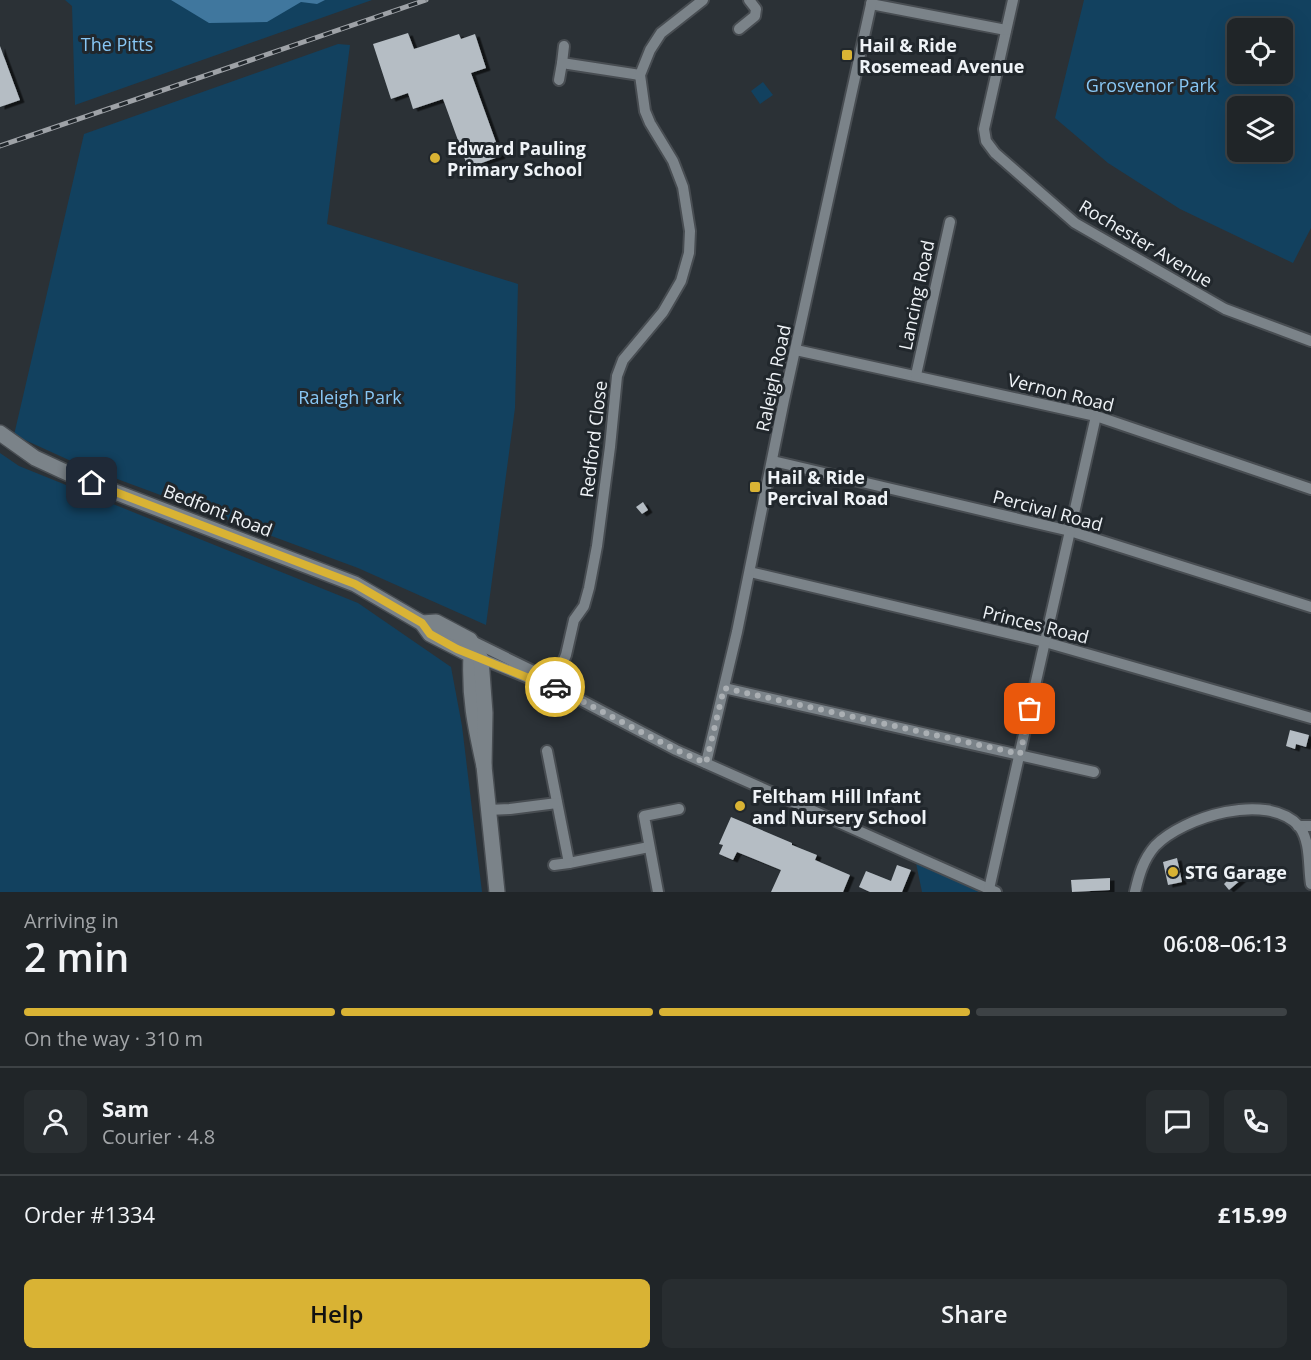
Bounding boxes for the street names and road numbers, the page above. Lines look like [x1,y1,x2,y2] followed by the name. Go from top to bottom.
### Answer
[1075,194,1217,292] street label: Rochester Avenue
[893,238,939,352] street label: Lancing Road
[750,322,796,434] street label: Raleigh Road
[1005,367,1117,417] street label: Vernon Road
[574,379,612,499] street label: Redford Close
[160,478,276,542] street label: Bedfont Road
[991,484,1105,536] street label: Percival Road
[980,599,1092,649] street label: Princes Road

